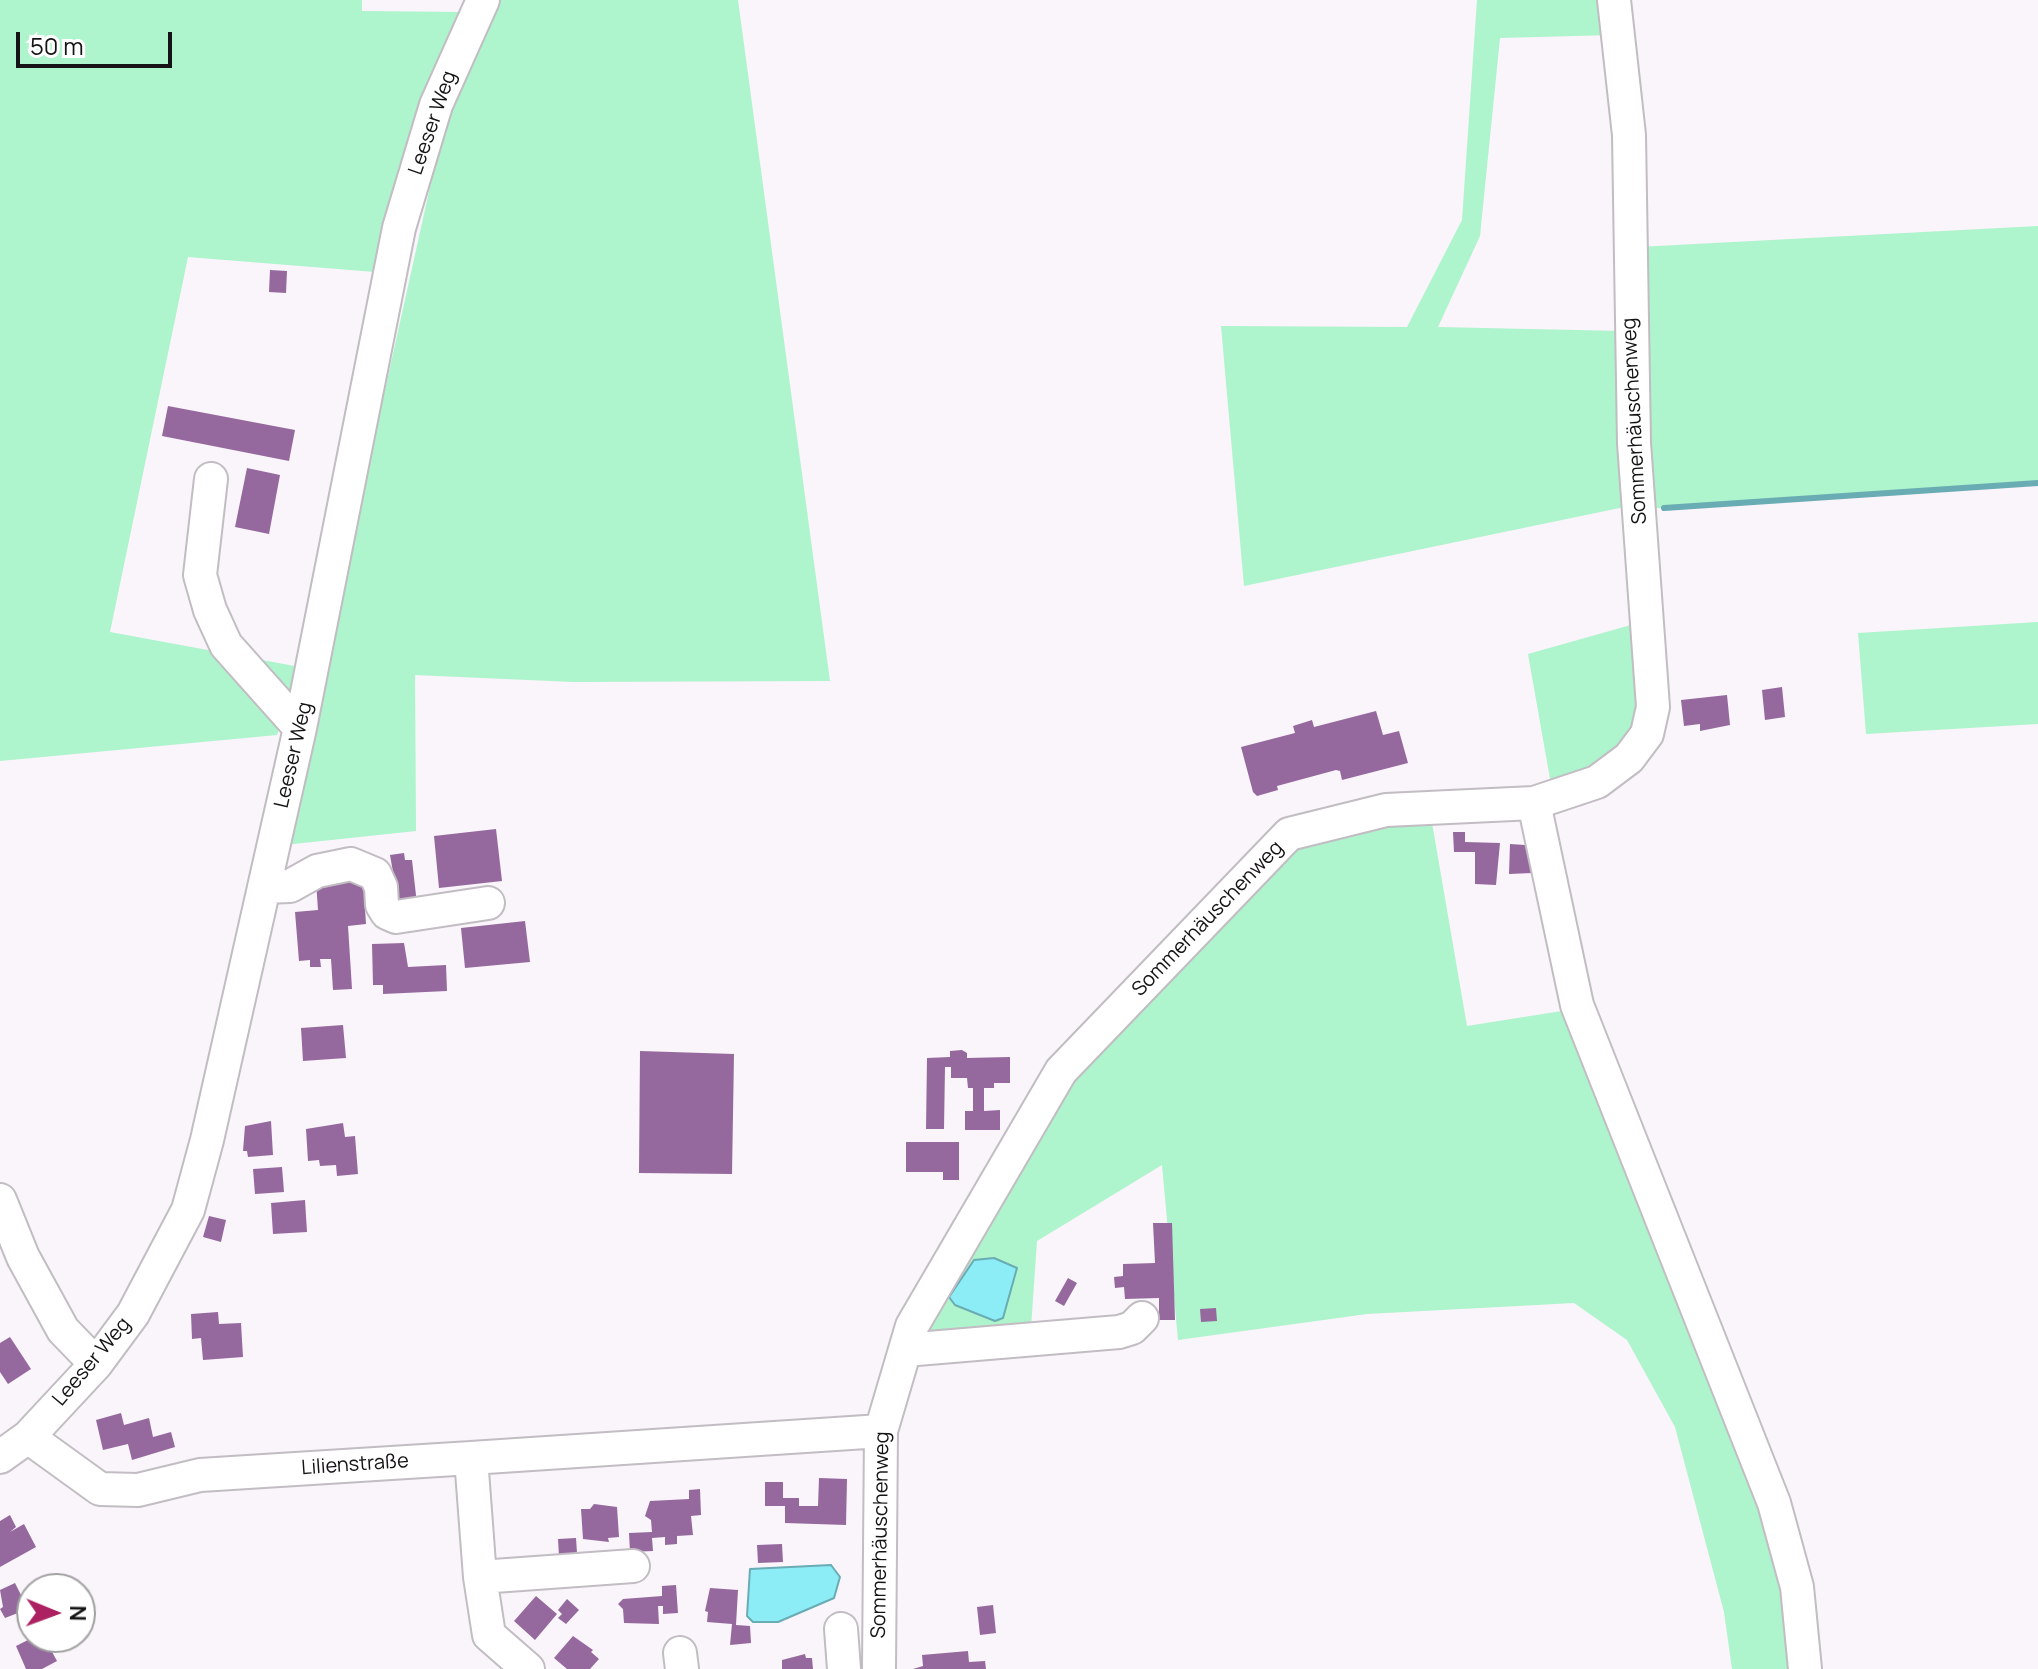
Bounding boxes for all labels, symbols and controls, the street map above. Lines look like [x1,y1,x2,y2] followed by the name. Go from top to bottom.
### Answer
[20,16,176,66] scale bar
[30,29,84,62] text: 50 m
[404,68,462,178] street label: Leeser Weg
[1618,317,1652,525] street label: Sommerhäuschenweg
[270,700,318,810] street label: Leeser Weg
[1127,836,1289,1002] street label: Sommerhäuschenweg
[48,1313,136,1411] street label: Leeser Weg
[867,1431,895,1639] street label: Sommerhäuschenweg
[301,1449,409,1481] street label: Lilienstraße
[16,1573,96,1653] north arrow
[63,1605,93,1622] text: N

